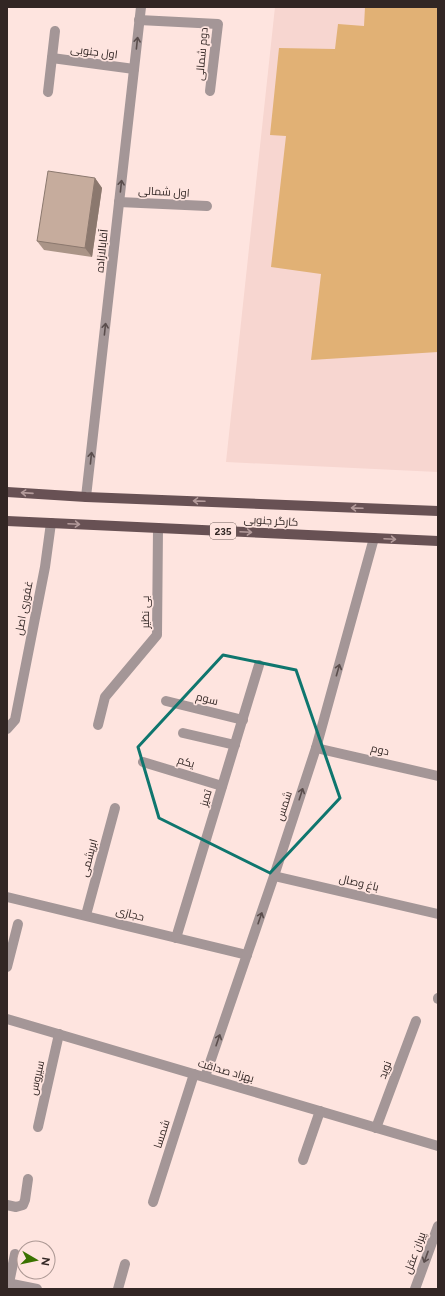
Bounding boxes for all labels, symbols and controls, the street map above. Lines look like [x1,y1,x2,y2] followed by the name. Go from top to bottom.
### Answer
[193,27,212,81] street label: دوم شمالی
[133,37,140,50] one-way arrow
[70,43,118,61] street label: اول جنوبی
[117,180,125,193] one-way arrow
[138,184,190,200] street label: اول شمالی
[93,229,111,273] street label: آقابالازاده
[101,323,109,336] one-way arrow
[87,452,94,465] one-way arrow
[21,490,34,497] one-way arrow
[193,498,206,505] one-way arrow
[351,504,364,511] one-way arrow
[243,513,299,529] street label: کارگر جنوبی
[67,520,80,528] one-way arrow
[210,523,236,539] road number: 235
[239,528,252,536] one-way arrow
[383,535,396,542] one-way arrow
[12,580,36,636] street label: غفوری اصل
[139,595,152,630] street label: بی نظیر
[335,663,342,676] one-way arrow
[194,690,219,709] street label: سوم
[369,742,390,759] street label: دوم
[175,753,196,772] street label: یکم
[197,788,215,809] street label: تمیز
[298,788,305,801] one-way arrow
[273,790,295,822] street label: شمس
[78,838,100,878] street label: ابریشمی
[338,872,380,895] street label: باغ وصال
[114,904,146,924] street label: حجازی
[257,911,264,924] one-way arrow
[214,1035,222,1047] one-way arrow
[196,1057,256,1085] street label: بهزاد صداقت
[376,1059,394,1081] street label: نوید
[27,1060,47,1096] street label: سیروس
[151,1118,173,1150] street label: شمسا
[401,1230,429,1276] street label: پیران عقل
[16,1240,56,1280] north arrow
[422,1251,430,1263] one-way arrow
[38,1256,52,1267] text: N

